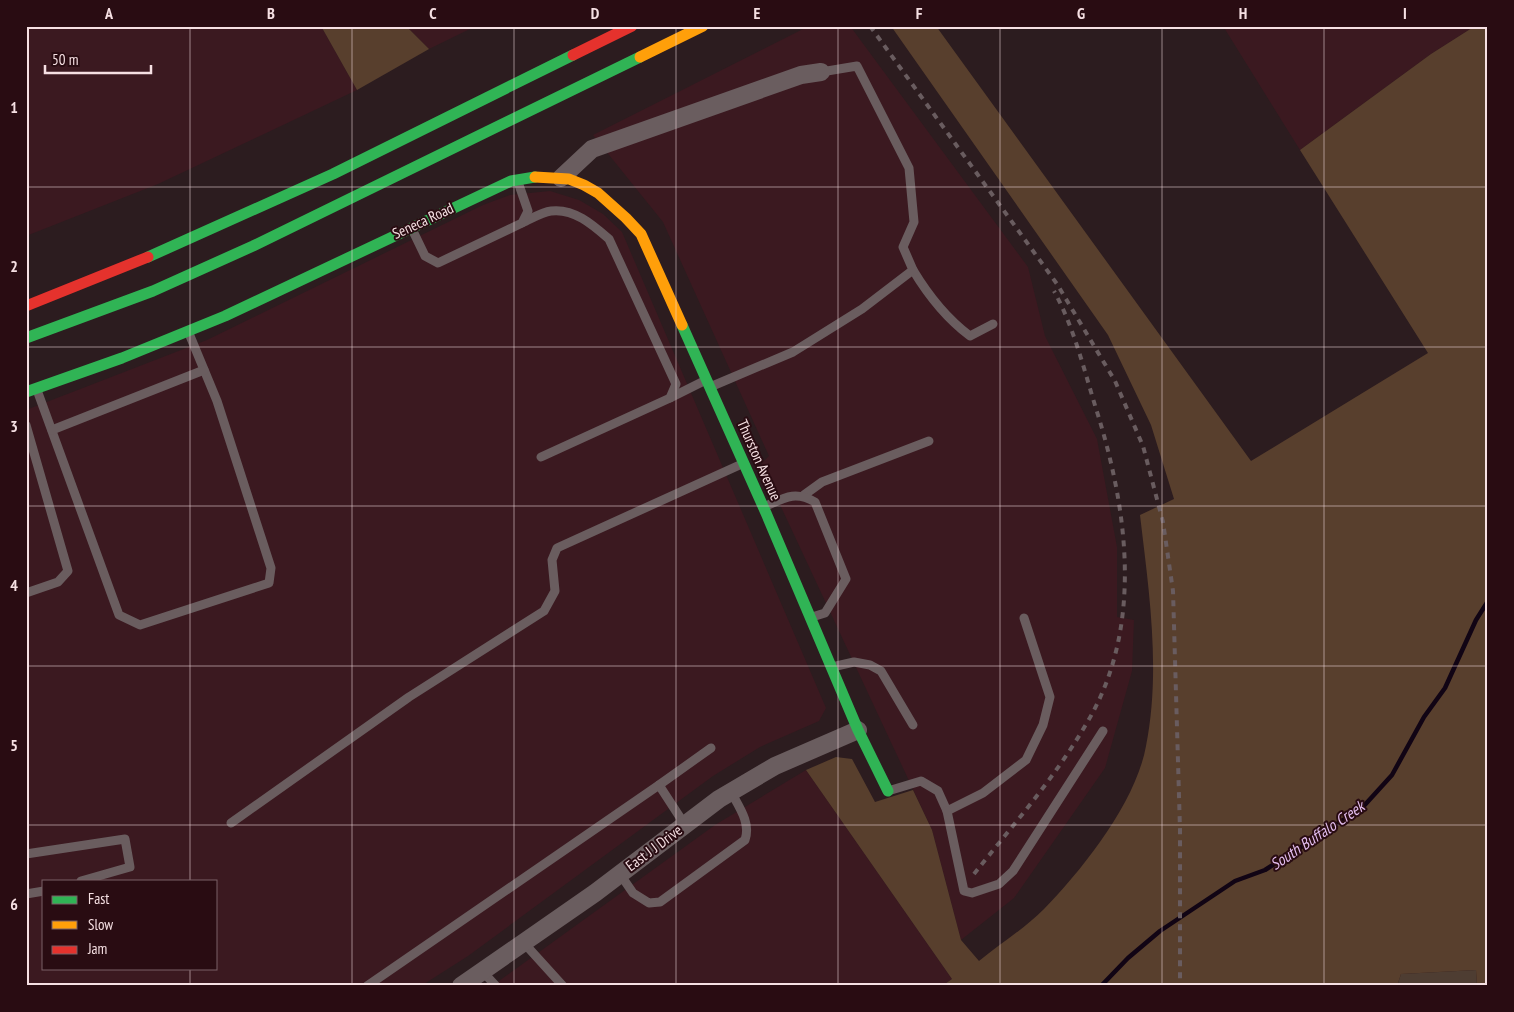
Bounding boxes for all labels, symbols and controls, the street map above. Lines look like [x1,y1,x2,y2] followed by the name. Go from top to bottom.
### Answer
[104,3,114,23] text: A
[267,3,275,23] text: B
[429,3,437,23] text: C
[591,3,600,23] text: D
[754,3,761,23] text: E
[916,3,923,23] text: F
[1077,3,1085,23] text: G
[1239,3,1247,23] text: H
[1403,3,1407,23] text: I
[45,42,151,74] scale bar
[52,50,78,69] text: 50 m
[10,97,18,117] text: 1
[389,198,456,243] street label: Seneca Road
[10,256,18,276] text: 2
[10,416,18,436] text: 3
[733,416,786,503] street label: Thurston Avenue
[10,575,18,595] text: 4
[10,735,18,755] text: 5
[1266,795,1369,874] water label: South Buffalo Creek
[622,820,686,875] street label: East J J Drive
[42,880,218,970] legend
[88,889,109,908] text: Fast
[10,894,18,914] text: 6
[88,915,113,934] text: Slow
[87,939,107,958] text: Jam

